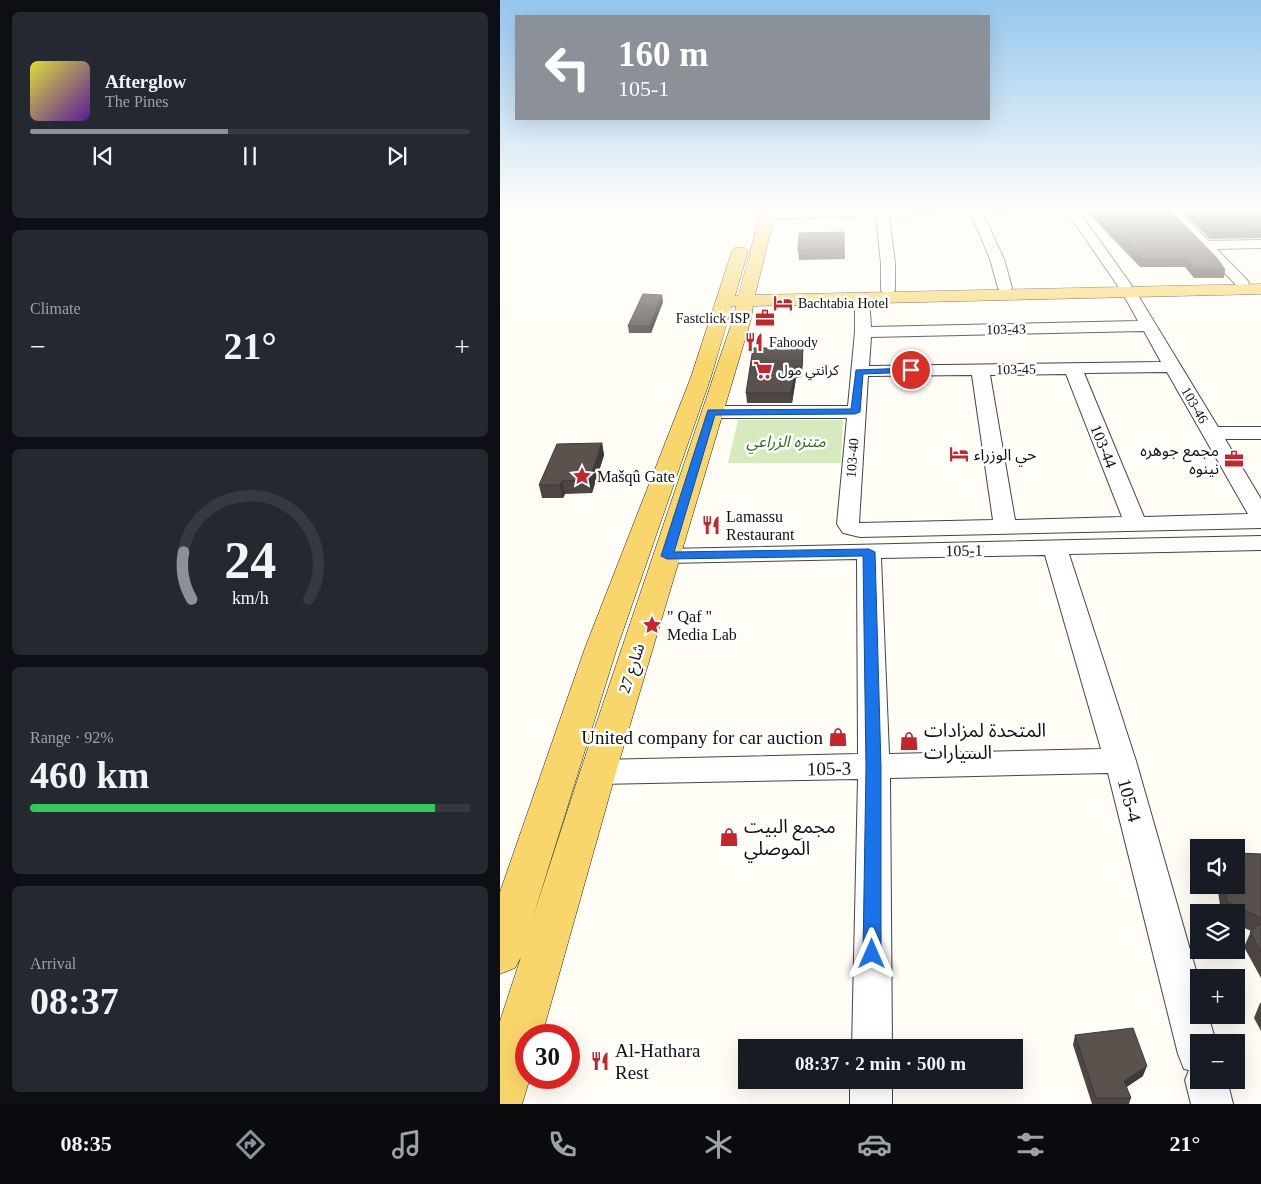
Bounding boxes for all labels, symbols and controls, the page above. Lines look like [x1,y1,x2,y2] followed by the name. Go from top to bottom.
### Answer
[535,35,600,100] icon: left
[618,35,708,74] text: 160 m
[105,71,186,92] text: Afterglow
[618,76,669,101] text: 105-1
[105,93,169,110] text: The Pines
[89,142,117,170] icon: previous
[236,142,264,170] icon: pause
[383,142,411,170] icon: next
[772,292,794,314] hotel icon: Bachtabia Hotel
[798,296,889,311] place label: Bachtabia Hotel
[30,300,81,317] text: Climate
[754,307,776,329] office icon: Fastclick ISP
[676,311,750,326] place label: Fastclick ISP
[986,322,1026,337] street label: 103-43
[223,325,277,367] text: 21°
[30,331,46,362] text: −
[454,331,470,362] text: +
[743,331,765,353] restaurant icon: Fahoody
[769,335,818,350] place label: Fahoody
[890,349,932,391] pin
[897,356,925,384] icon: arrive
[752,359,774,381] supermarket icon: كرانتي مول
[996,362,1036,377] street label: 103-45
[778,363,839,381] place label: كرانتي مول
[1178,384,1211,426] street label: 103-46
[1087,422,1120,470] street label: 103-44
[746,433,826,455] park label: متنزه الزراعي
[844,438,861,478] street label: 103-40
[1140,442,1219,478] place label: مجمع جوهره نينوه
[948,443,970,465] hotel icon: حي الوزراء
[974,446,1036,467] place label: حي الوزراء
[1223,448,1245,470] office icon: مجمع جوهره نينوه
[571,465,593,487] place icon: Mašqû Gate
[597,468,675,486] place label: Mašqû Gate
[726,508,795,543] place label: Lamassu Restaurant
[700,514,722,536] restaurant icon: Lamassu Restaurant
[224,532,276,589] text: 24
[945,542,983,559] street label: 105-1
[232,588,268,608] text: km/h
[667,608,737,643] place label: " Qaf " Media Lab
[641,614,663,636] place icon: " Qaf " Media Lab
[615,641,651,696] street label: شارع 27
[924,720,1046,764] place label: المتحدة لمزادات السيارات
[827,726,849,748] shop icon: United company for car auction
[581,727,823,748] place label: United company for car auction
[30,729,114,746] text: Range · 92%
[898,730,920,752] shop icon: المتحدة لمزادات السيارات
[30,754,149,796] text: 460 km
[807,758,851,779] street label: 105-3
[1114,776,1146,825] street label: 105-4
[744,816,836,863] place label: مجمع البيت الموصلي
[718,826,740,848] shop icon: مجمع البيت الموصلي
[1190,839,1245,1089] map controls
[1190,839,1245,894] button: sound
[1190,904,1245,959] button: layers
[845,927,897,979] position arrow
[30,955,76,972] text: Arrival
[1190,969,1245,1024] button: +
[30,980,119,1022] text: 08:37
[515,1024,580,1089] speed limit sign: 30
[1190,1034,1245,1089] button: −
[615,1040,701,1083] place label: Al-Hathara Rest
[589,1050,611,1072] restaurant icon: Al-Hathara Rest
[795,1053,966,1074] text: 08:37 · 2 min · 500 m
[233,1127,268,1162] icon: directions
[389,1127,424,1162] icon: music
[545,1127,580,1162] icon: phone
[701,1127,736,1162] icon: climate
[857,1127,892,1162] icon: car
[1013,1127,1048,1162] icon: filters
[61,1131,112,1156] text: 08:35
[1170,1131,1200,1156] text: 21°

